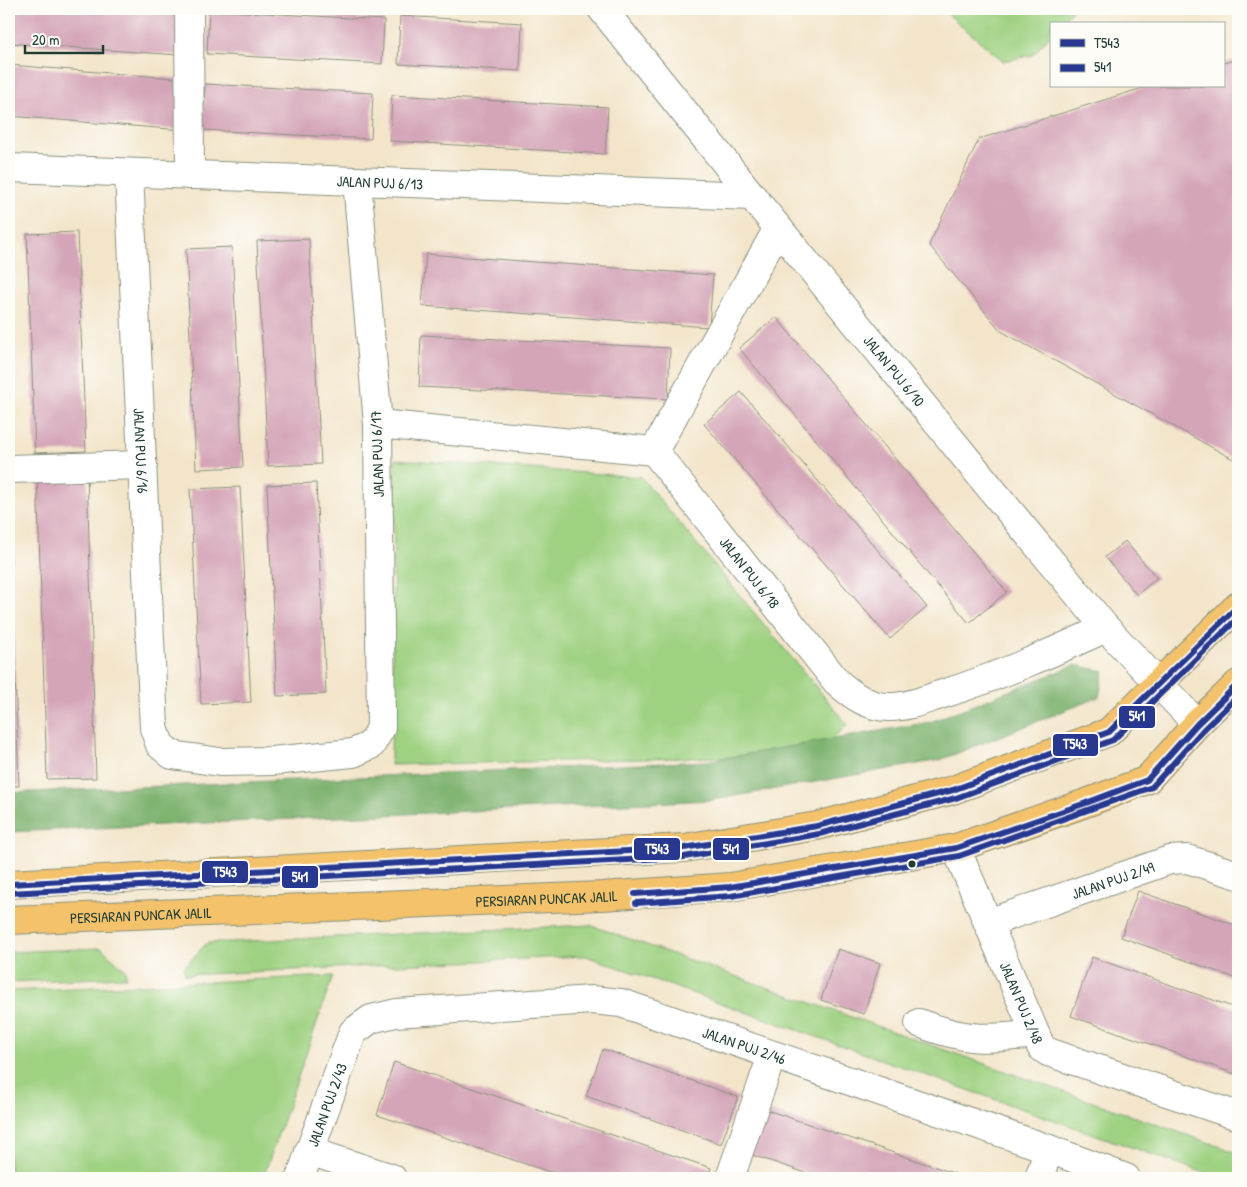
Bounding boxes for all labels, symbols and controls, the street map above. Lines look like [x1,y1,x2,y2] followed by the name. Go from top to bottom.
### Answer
[25,22,102,54] scale bar
[1050,22,1224,88] legend
[32,29,59,50] text: 20 m
[1094,32,1120,53] text: T543
[1094,56,1111,77] text: 541
[336,170,424,194] street label: JALAN PUJ 6/13
[859,330,930,411] street label: JALAN PUJ 6/10
[129,408,154,494] street label: JALAN PUJ 6/16
[365,410,389,498] street label: JALAN PUJ 6/17
[715,532,785,612] street label: JALAN PUJ 6/18
[1118,705,1156,729] line badge: 541
[1129,706,1145,725] text: 541
[1052,733,1099,757] line badge: T543
[1062,734,1088,753] text: T543
[633,837,681,861] line badge: T543
[712,837,750,861] line badge: 541
[644,839,670,858] text: T543
[723,839,739,858] text: 541
[1069,856,1157,904] street label: JALAN PUJ 2/49
[907,859,917,869] unlabelled marker
[201,860,249,884] line badge: T543
[212,862,238,881] text: T543
[281,865,319,889] line badge: 541
[292,867,308,886] text: 541
[475,884,619,912] street label: PERSIARAN PUNCAK JALIL
[70,901,213,928] street label: PERSIARAN PUNCAK JALIL
[995,958,1049,1047] street label: JALAN PUJ 2/48
[700,1021,789,1069] street label: JALAN PUJ 2/46
[302,1060,352,1149] street label: JALAN PUJ 2/43

